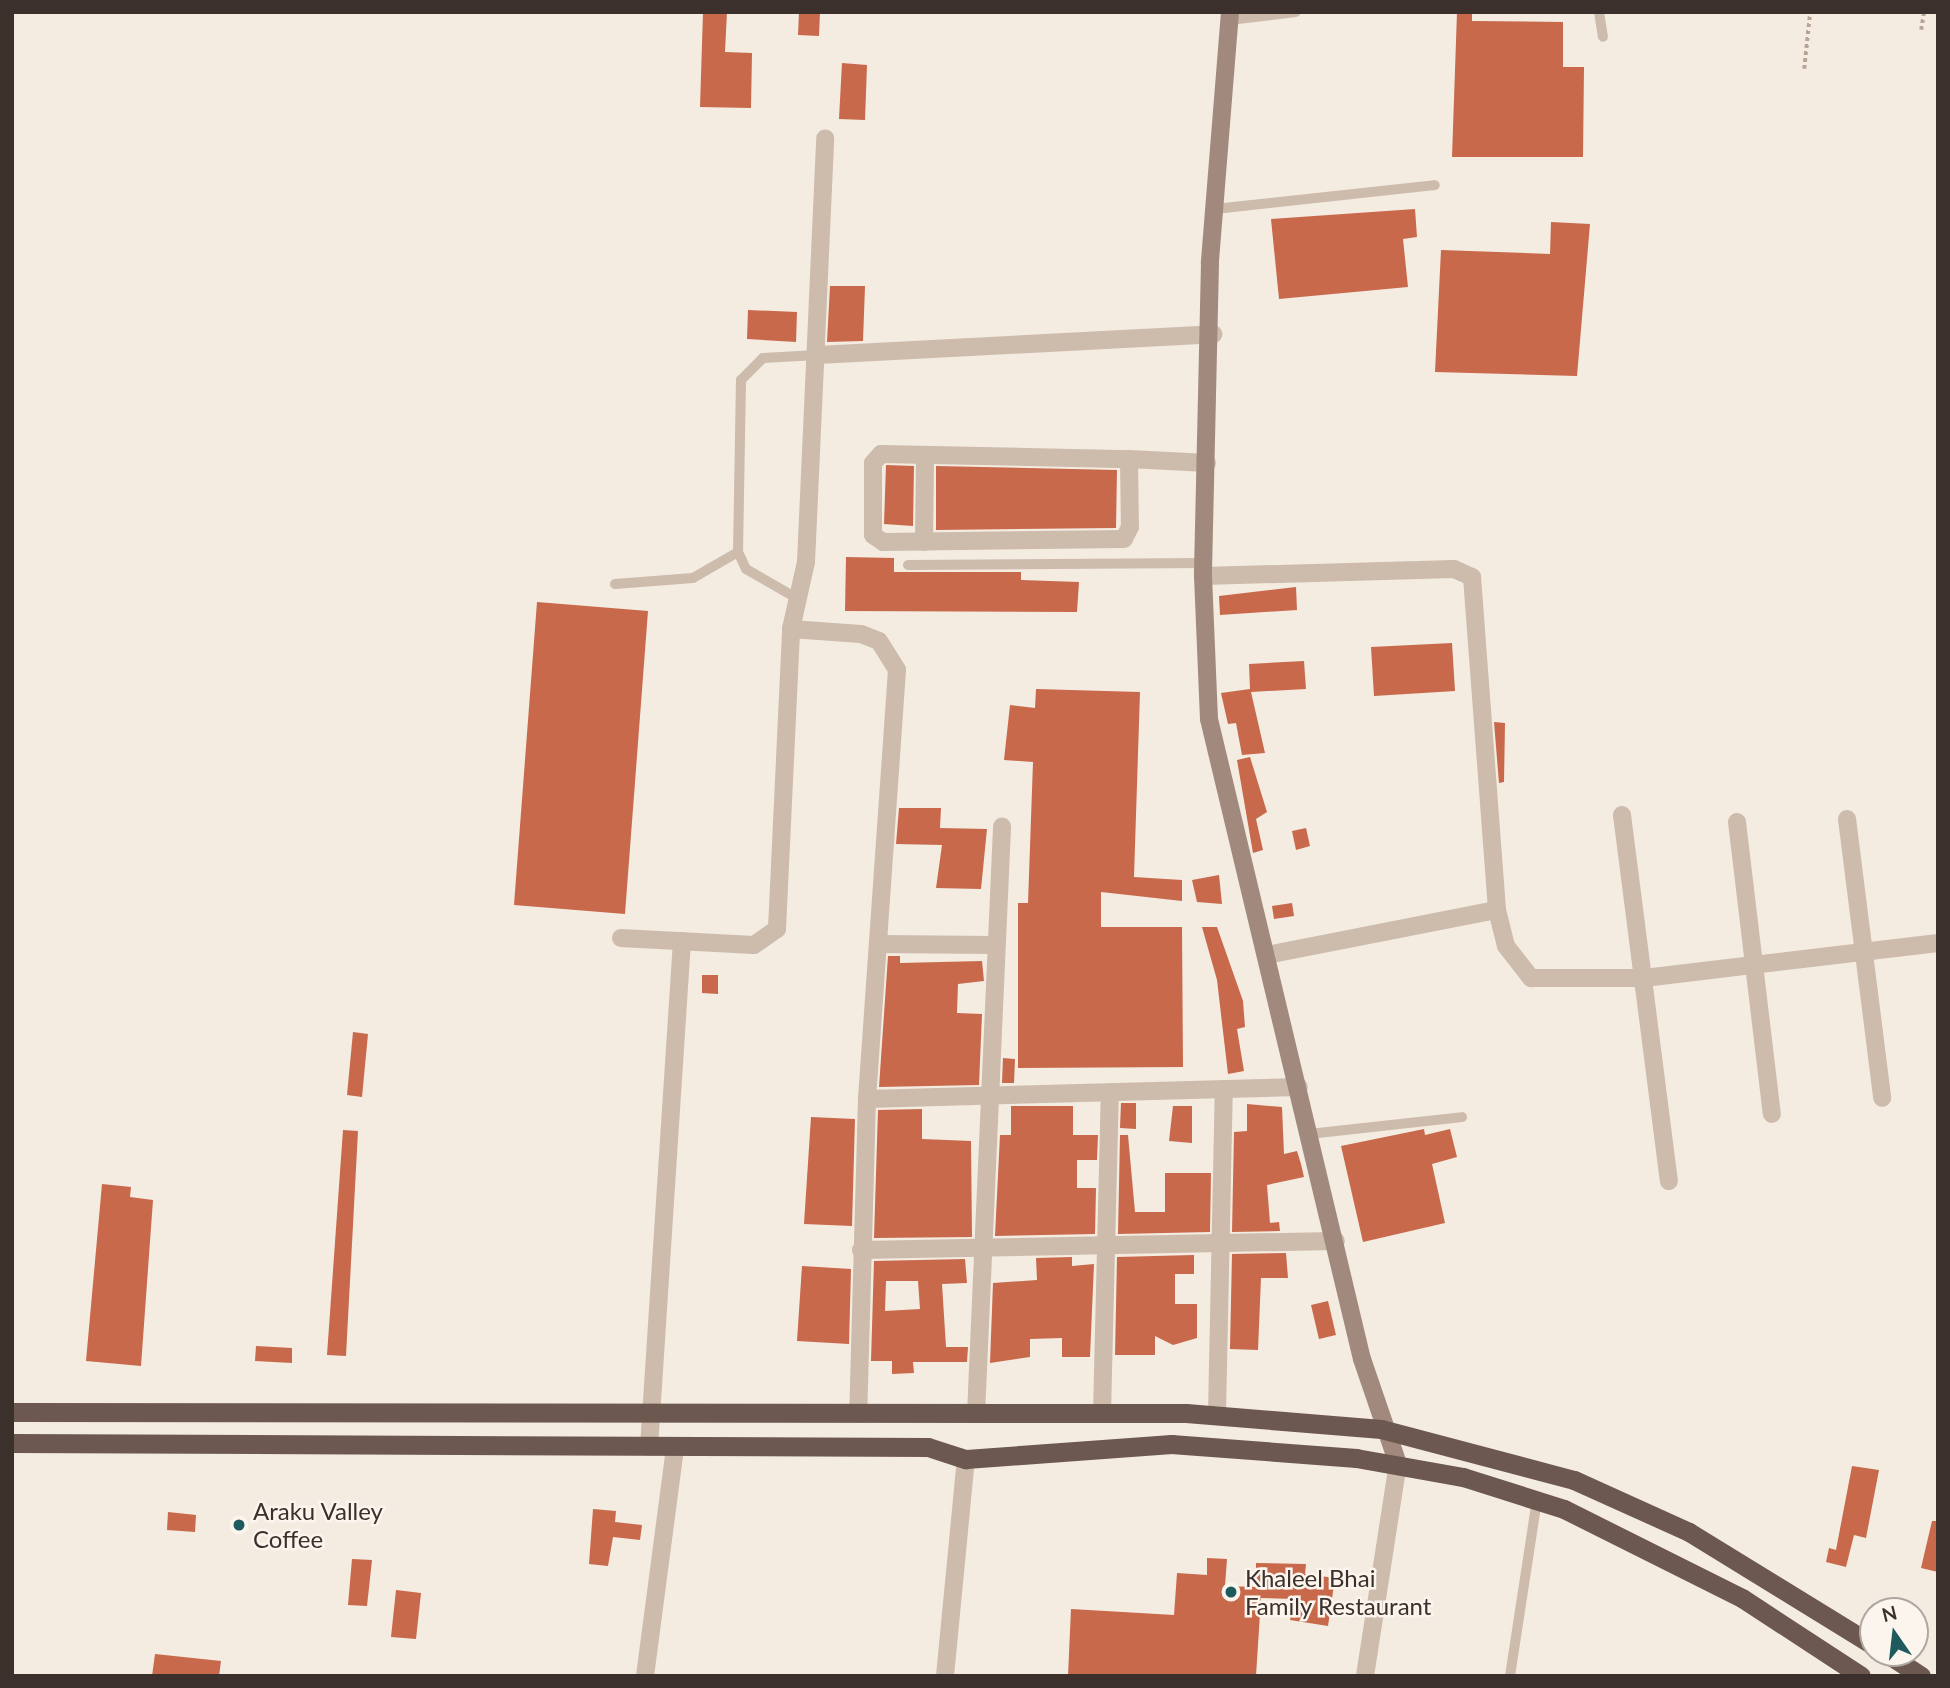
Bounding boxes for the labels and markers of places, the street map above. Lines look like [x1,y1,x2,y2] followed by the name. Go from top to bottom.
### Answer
[253,1497,384,1553] place label: Araku Valley Coffee
[231,1517,247,1533] marker: Araku Valley Coffee
[1245,1564,1432,1620] place label: Khaleel Bhai Family Restaurant
[1223,1584,1239,1600] marker: Khaleel Bhai Family Restaurant

